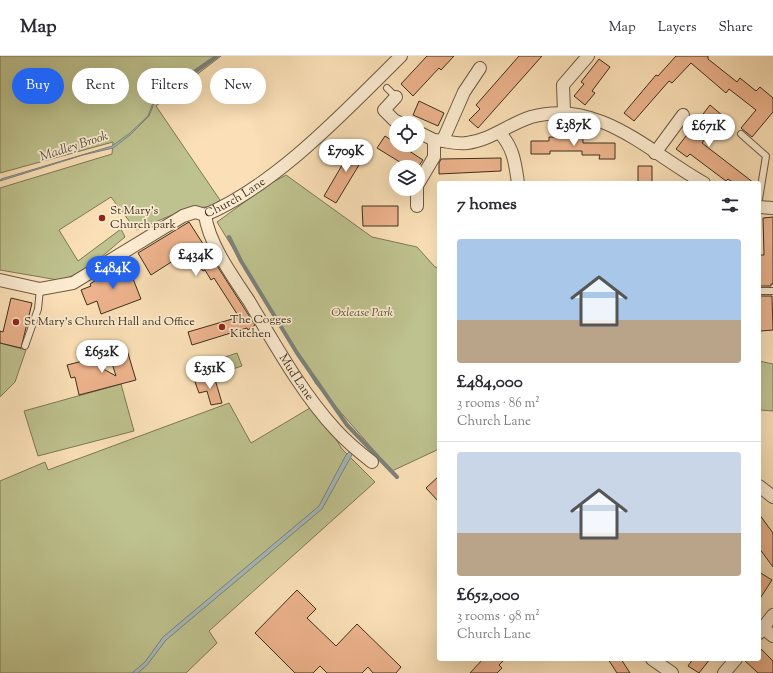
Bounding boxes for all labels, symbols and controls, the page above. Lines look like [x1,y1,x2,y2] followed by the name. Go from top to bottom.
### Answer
[20,14,57,41] text: Map
[609,18,636,38] text: Map
[658,18,696,38] text: Layers
[718,18,753,38] text: Share
[12,68,64,104] chip: Buy
[72,68,129,104] chip: Rent
[137,68,202,104] chip: Filters
[210,68,266,104] chip: New
[546,113,602,147] pin: £387K
[681,114,737,148] pin: £671K
[389,116,425,196] map controls
[389,116,425,152] button: locate
[557,117,591,135] text: £387K
[692,118,726,136] text: £671K
[38,127,111,166] water label: Madley Brook
[318,139,374,173] pin: £709K
[328,143,364,161] text: £709K
[389,160,425,196] button: layers
[202,173,270,223] street label: Church Lane
[457,193,517,217] text: 7 homes
[719,194,741,216] icon: filters
[110,202,176,234] place label: St Mary's Church park
[97,213,107,223] marker: St Mary's Church park
[168,243,224,277] pin: £434K
[178,247,214,265] text: £434K
[85,256,141,290] pin: £484K
[95,260,131,278] text: £484K
[563,265,635,337] icon: home
[331,304,393,322] park label: Oxlease Park
[230,311,292,343] place label: The Cogges Kitchen
[24,313,195,331] place label: St Mary's Church Hall and Office
[11,317,21,327] marker: St Mary's Church Hall and Office
[217,322,227,332] marker: The Cogges Kitchen
[74,340,130,374] pin: £652K
[85,344,119,362] text: £652K
[274,351,318,405] street label: Mud Lane
[182,356,238,390] pin: £351K
[195,360,225,378] text: £351K
[457,371,523,395] text: £484,000
[457,395,540,413] text: 3 rooms · 86 m²
[457,413,531,431] text: Church Lane
[563,478,635,550] icon: home
[457,584,519,608] text: £652,000
[457,608,540,626] text: 3 rooms · 98 m²
[457,626,531,644] text: Church Lane

